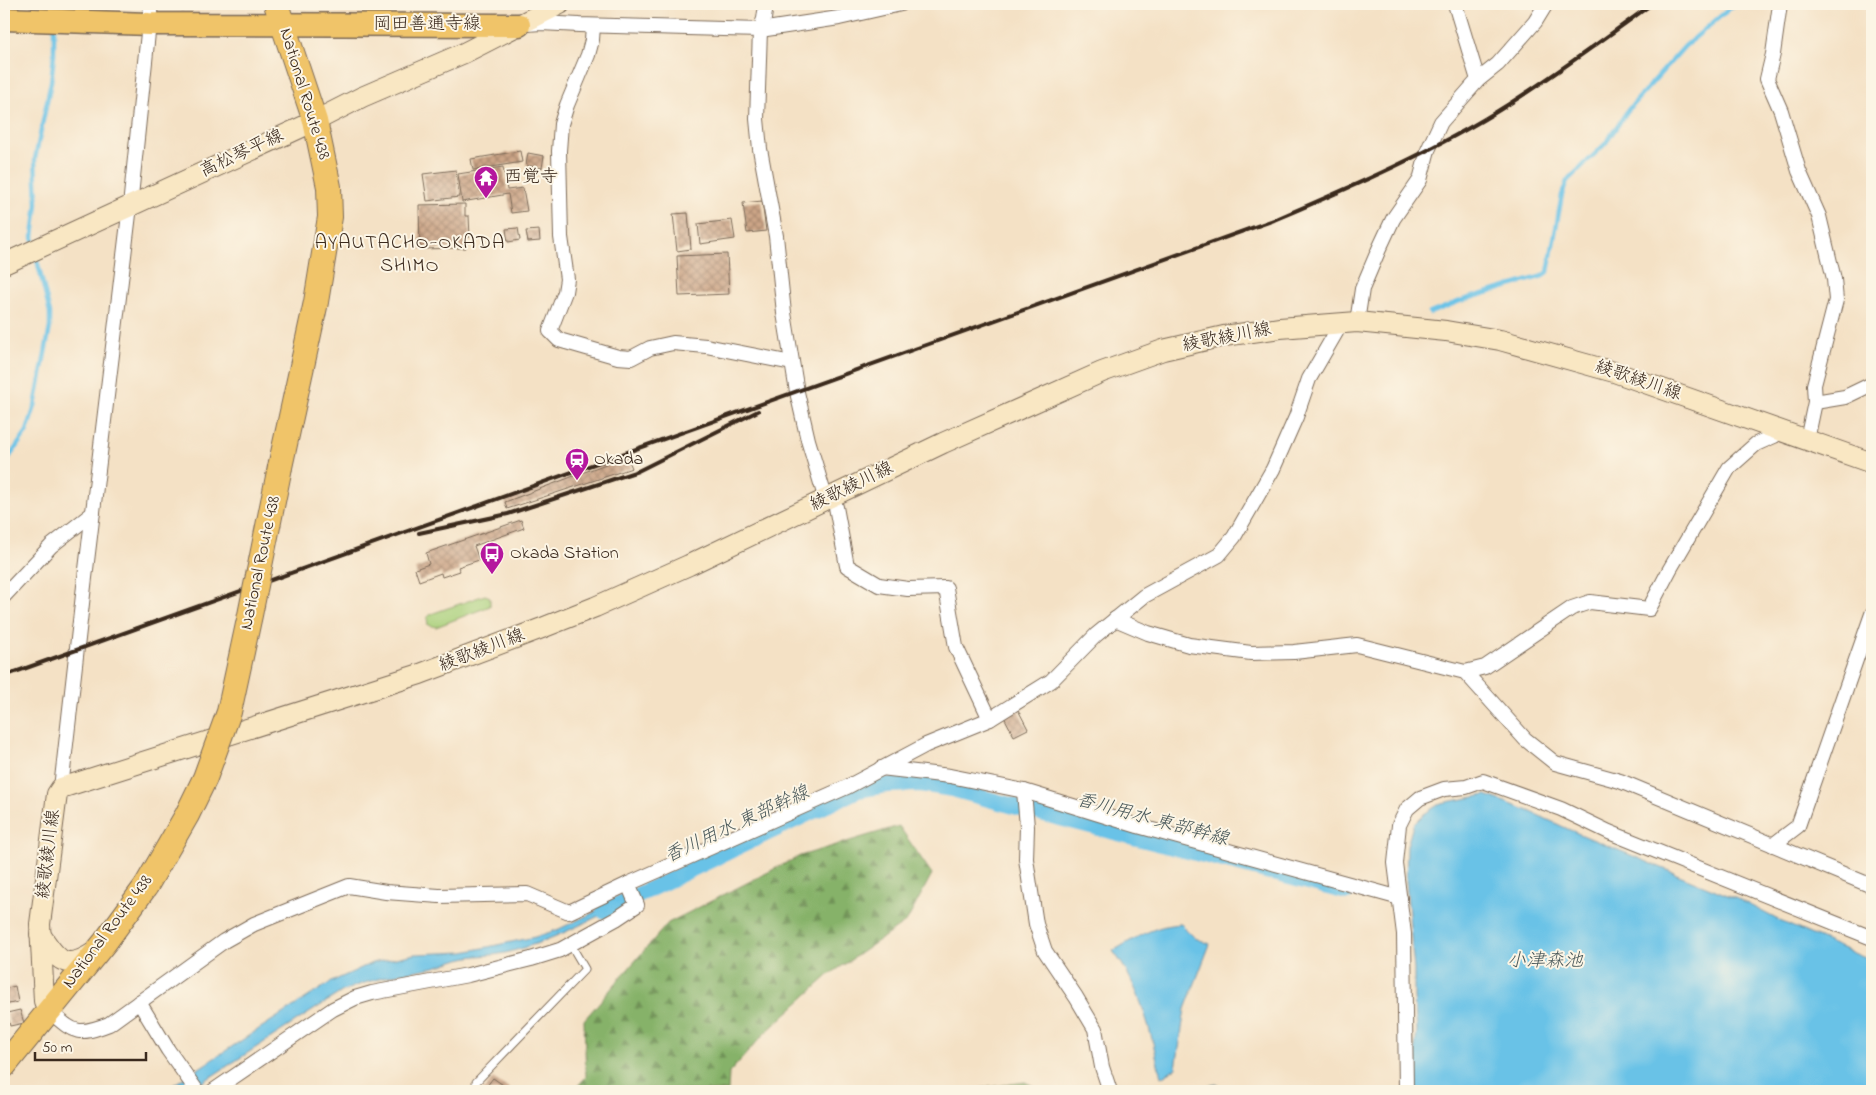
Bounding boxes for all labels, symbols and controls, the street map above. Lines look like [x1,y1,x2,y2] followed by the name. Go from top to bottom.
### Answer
[373,12,481,38] street label: 岡田善通寺線
[272,25,336,163] street label: National Route 438
[196,123,288,185] street label: 高松琴平線
[473,165,499,199] temple icon: 西覚寺
[504,165,558,191] place label: 西覚寺
[315,229,505,281] district label: AYAUTACHO-OKADA SHIMO
[1180,317,1274,359] street label: 綾歌綾川線
[1591,354,1685,408] street label: 綾歌綾川線
[564,447,590,481] station icon: Okada
[594,447,643,473] place label: Okada
[806,456,898,518] street label: 綾歌綾川線
[234,493,288,632] street label: National Route 438
[479,541,505,575] bus stop icon: Okada Station
[510,541,619,567] place label: Okada Station
[435,623,529,679] street label: 綾歌綾川線
[660,779,815,870] water label: 香川用水 東部幹線
[1073,787,1232,854] water label: 香川用水 東部幹線
[31,808,67,900] street label: 綾歌綾川線
[57,870,160,994] street label: National Route 438
[1507,948,1584,975] water label: 小津森池
[35,1030,146,1062] scale bar
[42,1037,73,1059] text: 50 m

